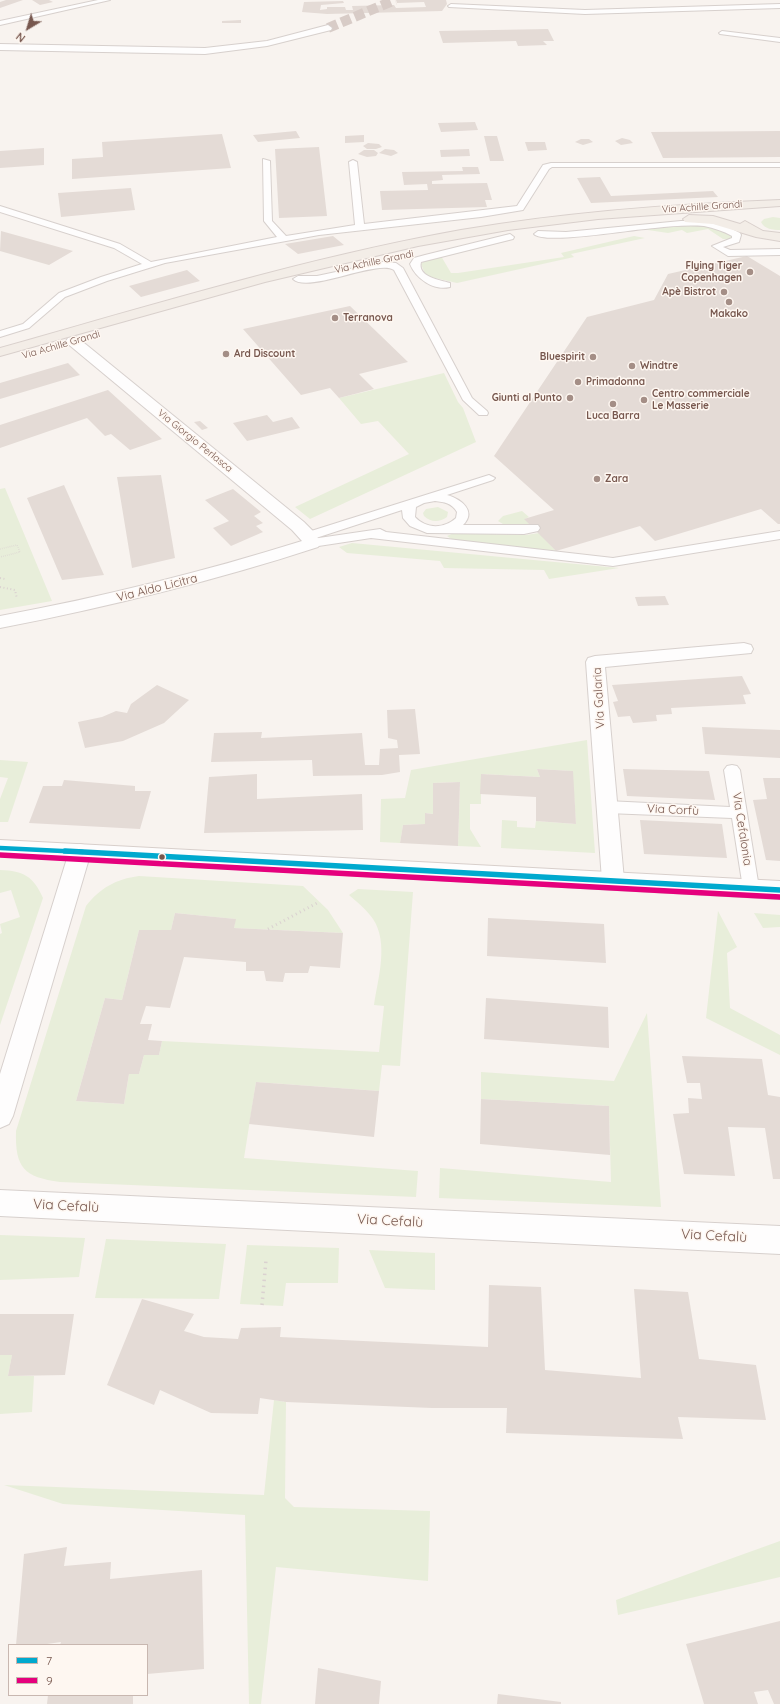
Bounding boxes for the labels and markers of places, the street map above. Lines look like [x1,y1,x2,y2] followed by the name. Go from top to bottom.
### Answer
[681,260,742,284] place label: Flying Tiger Copenhagen
[745,267,755,277] marker: Flying Tiger Copenhagen
[662,286,716,298] place label: Apè Bistrot
[719,287,729,297] marker: Apè Bistrot
[724,297,734,307] marker: Makako
[710,308,748,320] place label: Makako
[343,312,393,324] place label: Terranova
[330,313,340,323] marker: Terranova
[234,348,295,360] place label: Ard Discount
[221,349,231,359] marker: Ard Discount
[540,351,585,363] place label: Bluespirit
[588,352,598,362] marker: Bluespirit
[640,360,678,372] place label: Windtre
[627,361,637,371] marker: Windtre
[586,376,645,388] place label: Primadonna
[573,377,583,387] marker: Primadonna
[652,388,750,412] place label: Centro commerciale Le Masserie
[492,392,562,404] place label: Giunti al Punto
[565,393,575,403] marker: Giunti al Punto
[639,395,649,405] marker: Centro commerciale Le Masserie
[608,399,618,409] marker: Luca Barra
[586,410,640,422] place label: Luca Barra
[605,473,628,485] place label: Zara
[592,474,602,484] marker: Zara
[157,852,167,862] unlabelled marker

